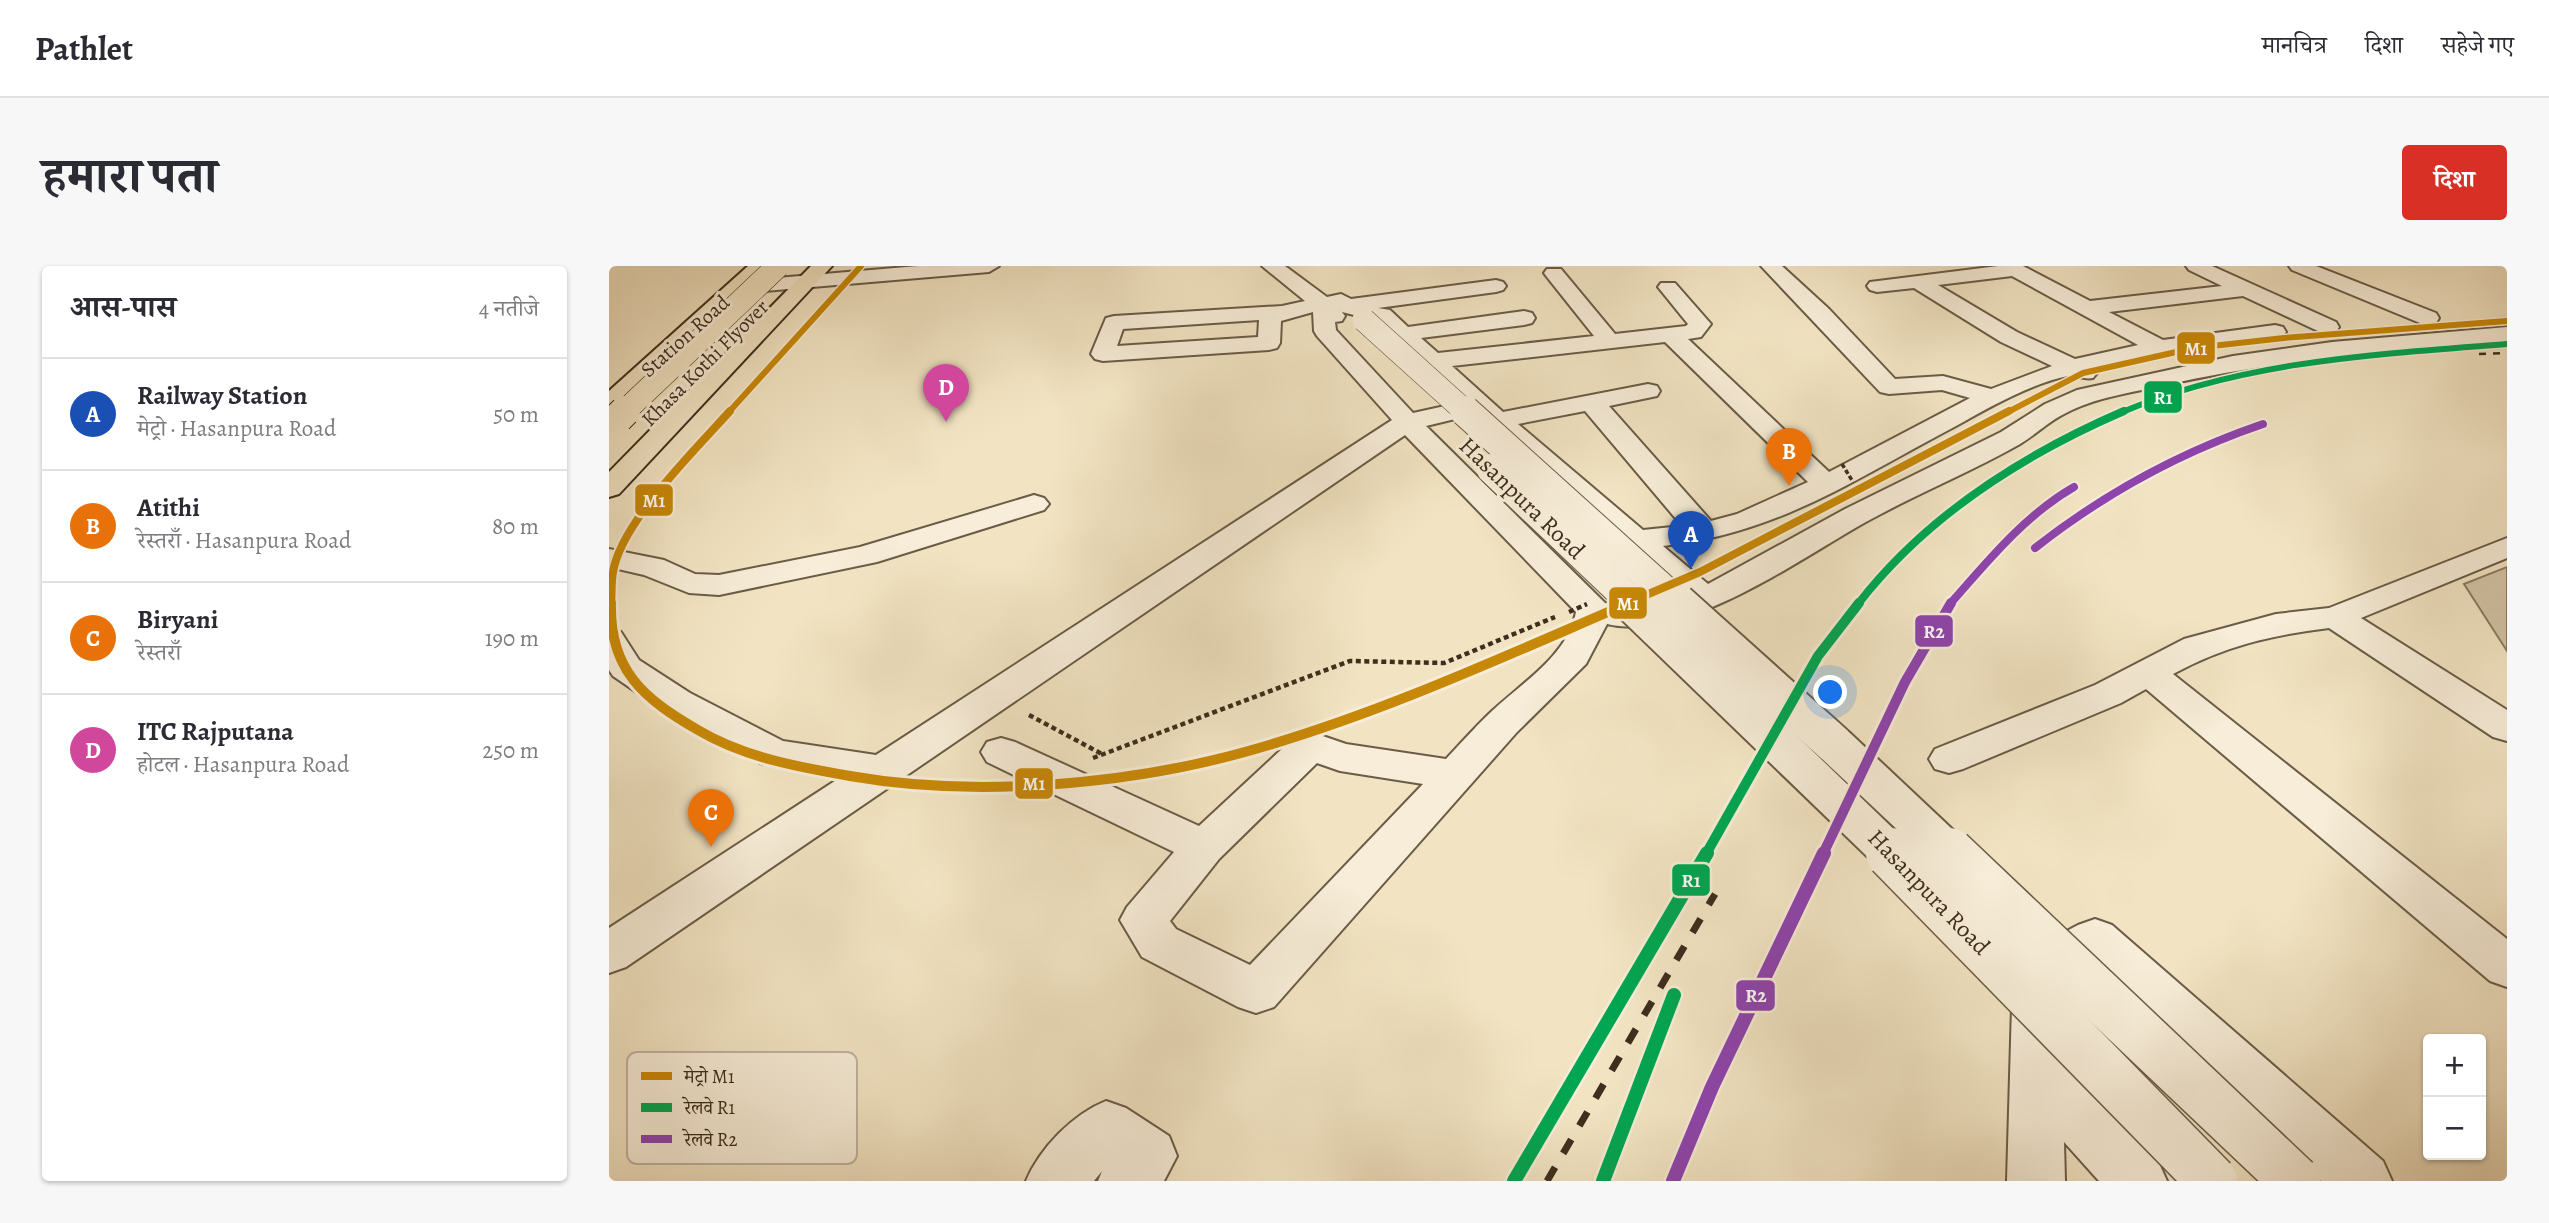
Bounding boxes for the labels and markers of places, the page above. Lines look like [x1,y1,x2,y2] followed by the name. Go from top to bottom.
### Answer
[923,364,969,422] pin: D
[1766,428,1812,486] pin: B
[1668,511,1714,569] pin: A
[688,789,734,847] pin: C

